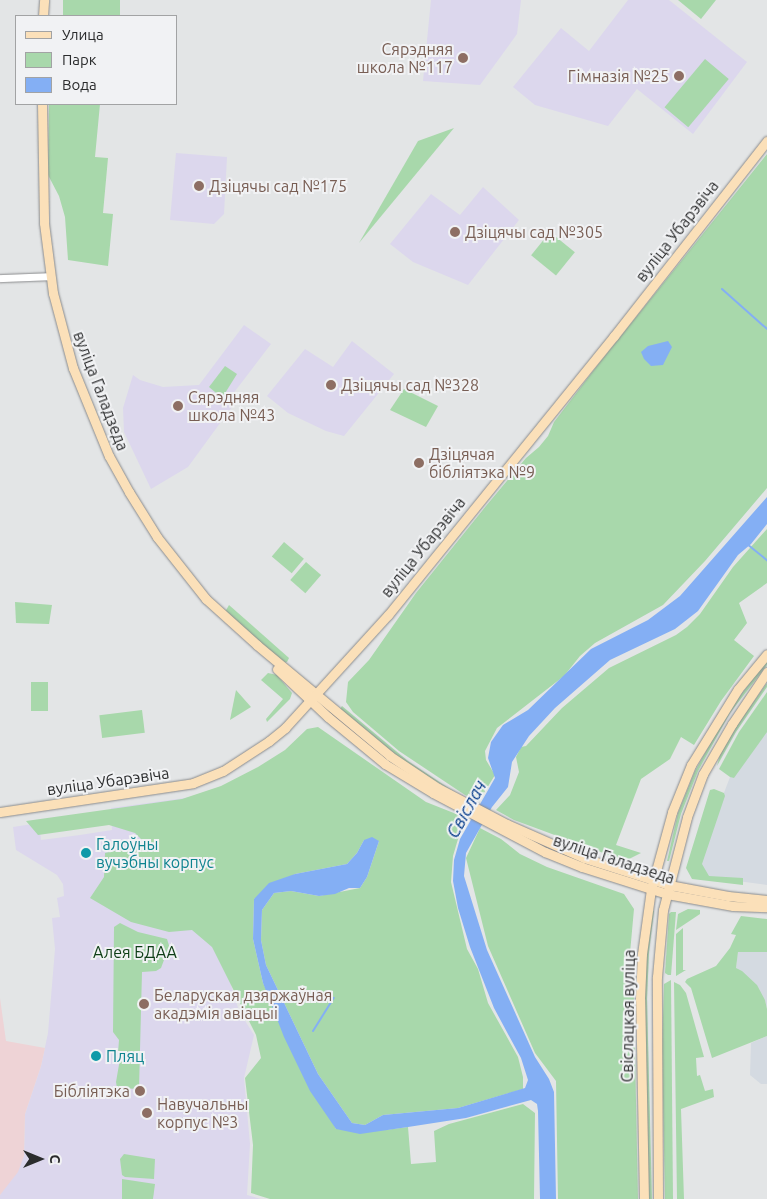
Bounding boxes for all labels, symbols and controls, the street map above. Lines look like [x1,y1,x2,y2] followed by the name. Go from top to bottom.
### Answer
[15,15,178,105] legend
[62,26,104,43] text: Улица
[357,39,453,77] place label: Сярэдняя школа №117
[62,51,97,68] text: Парк
[457,52,469,64] marker: Сярэдняя школа №117
[568,66,669,86] place label: Гімназія №25
[673,70,685,82] marker: Гімназія №25
[62,76,97,93] text: Вода
[209,176,347,196] place label: Дзіцячы сад №175
[631,176,723,286] street label: вуліца Убарэвіча
[193,180,205,192] marker: Дзіцячы сад №175
[465,222,603,242] place label: Дзіцячы сад №305
[449,226,461,238] marker: Дзіцячы сад №305
[69,328,133,454] street label: вуліца Галадзеда
[341,375,479,395] place label: Дзіцячы сад №328
[325,379,337,391] marker: Дзіцячы сад №328
[188,387,275,425] place label: Сярэдняя школа №43
[172,400,184,412] marker: Сярэдняя школа №43
[429,444,535,482] place label: Дзіцячая бібліятэка №9
[413,457,425,469] marker: Дзіцячая бібліятэка №9
[377,493,469,601] street label: вуліца Убарэвіча
[45,763,171,799] street label: вуліца Убарэвіча
[441,776,491,842] water label: Свіслач
[551,830,677,888] street label: вуліца Галадзеда
[96,834,214,872] place label: Галоўны вучэбны корпус
[80,847,92,859] marker: Галоўны вучэбны корпус
[93,942,177,962] park label: Алея БДАА
[617,949,639,1083] street label: Свіслацкая вуліца
[154,985,332,1023] place label: Беларуская дзяржаўная акадэмія авіацыі
[138,998,150,1010] marker: Беларуская дзяржаўная акадэмія авіацыі
[106,1046,144,1066] place label: Пляц
[90,1050,102,1062] marker: Пляц
[54,1081,130,1101] place label: Бібліятэка
[134,1085,146,1097] marker: Бібліятэка
[157,1094,248,1132] place label: Навучальны корпус №3
[141,1107,153,1119] marker: Навучальны корпус №3
[15,1134,65,1184] north arrow
[47,1155,63,1163] text: С

